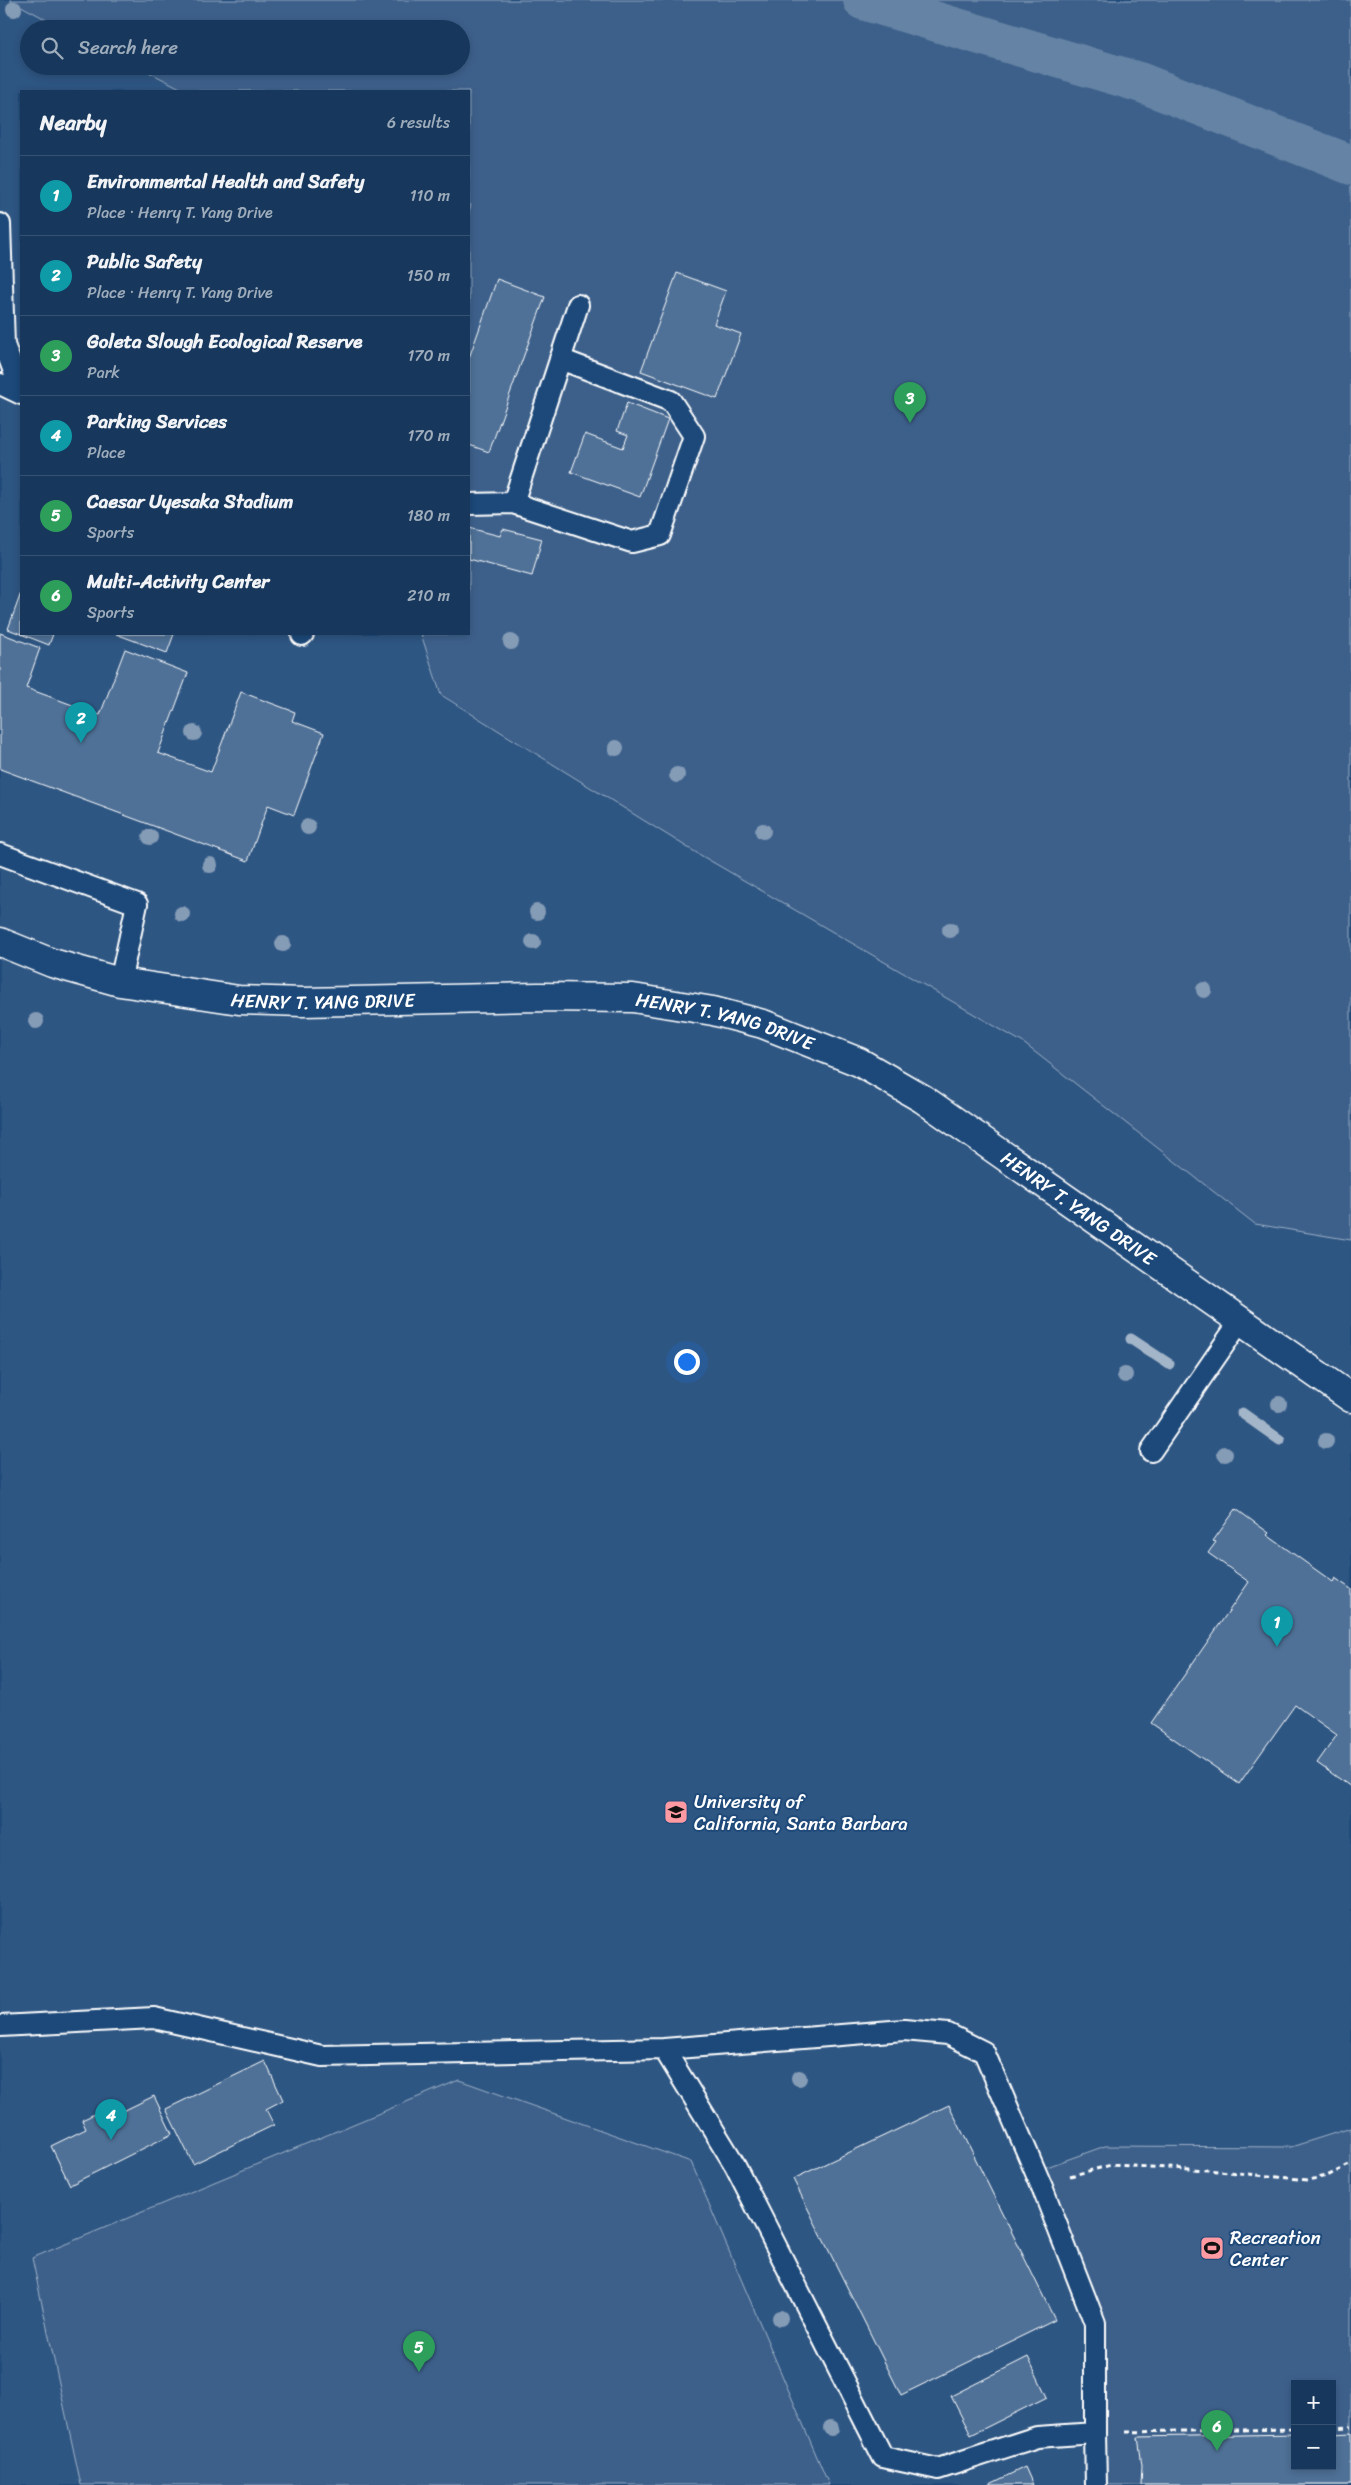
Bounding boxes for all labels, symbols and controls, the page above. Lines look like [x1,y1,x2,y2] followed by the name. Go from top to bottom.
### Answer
[20,20,470,75] search box
[78,31,178,64] text: Search here
[38,34,66,62] icon: search
[40,104,106,142] text: Nearby
[387,108,450,137] text: 6 results
[87,165,364,198] text: Environmental Health and Safety
[53,181,59,210] text: 1
[410,181,450,210] text: 110 m
[87,198,273,227] text: Place · Henry T. Yang Drive
[87,245,202,278] text: Public Safety
[51,261,61,290] text: 2
[407,261,450,290] text: 150 m
[87,278,273,307] text: Place · Henry T. Yang Drive
[87,325,362,358] text: Goleta Slough Ecological Reserve
[52,341,60,370] text: 3
[407,341,450,370] text: 170 m
[87,358,120,387] text: Park
[894,382,926,423] pin: 3
[87,405,227,438] text: Parking Services
[51,421,61,450] text: 4
[407,421,450,450] text: 170 m
[87,438,126,467] text: Place
[87,485,293,518] text: Caesar Uyesaka Stadium
[51,501,61,530] text: 5
[407,501,450,530] text: 180 m
[87,518,134,547] text: Sports
[87,565,269,598] text: Multi-Activity Center
[51,581,61,610] text: 6
[407,581,450,610] text: 210 m
[87,598,134,627] text: Sports
[65,702,97,743] pin: 2
[633,982,821,1060] street label: HENRY T. YANG DRIVE
[229,983,416,1019] street label: HENRY T. YANG DRIVE
[994,1142,1165,1275] street label: HENRY T. YANG DRIVE
[674,1349,700,1375] your location
[1261,1606,1293,1647] pin: 1
[694,1785,908,1840] place label: University of California, Santa Barbara
[663,1799,689,1825] school or university icon: University of California, Santa Barbara
[95,2099,127,2140] pin: 4
[1230,2221,1321,2276] place label: Recreation Center
[1199,2235,1225,2261] sports icon: Recreation Center
[403,2331,435,2372] pin: 5
[1291,2380,1336,2470] map controls
[1291,2380,1336,2425] button: +
[1201,2410,1233,2451] pin: 6
[1291,2425,1336,2470] button: −

